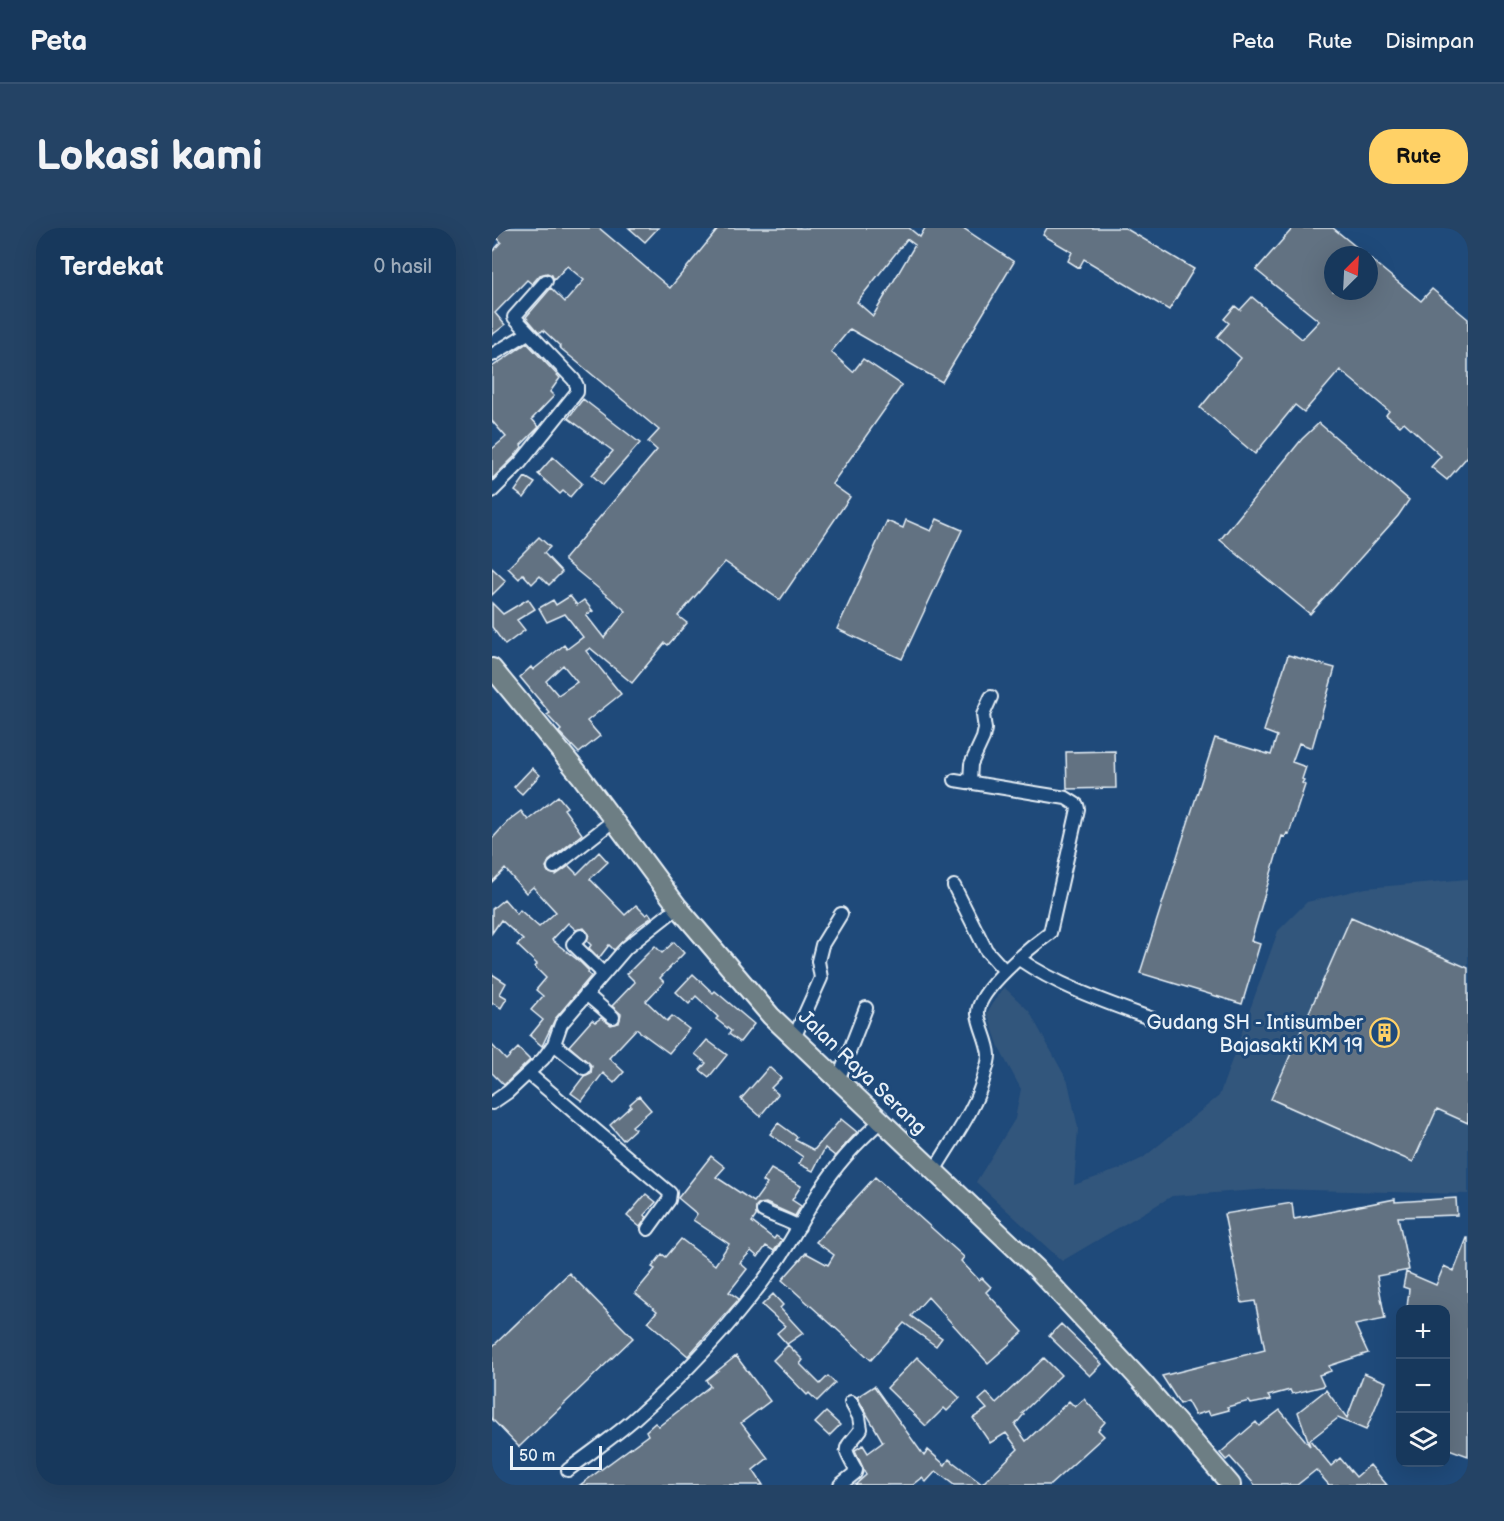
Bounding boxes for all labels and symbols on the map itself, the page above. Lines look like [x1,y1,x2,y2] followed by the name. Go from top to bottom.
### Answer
[1324,246,1378,300] north arrow
[793,1005,931,1140] street label: Jalan Raya Serang
[1147,1011,1364,1058] place label: Gudang SH - Intisumber Bajasakti KM 19
[1368,1017,1400,1049] building icon: Gudang SH - Intisumber Bajasakti KM 19
[510,1443,602,1470] scale bar

